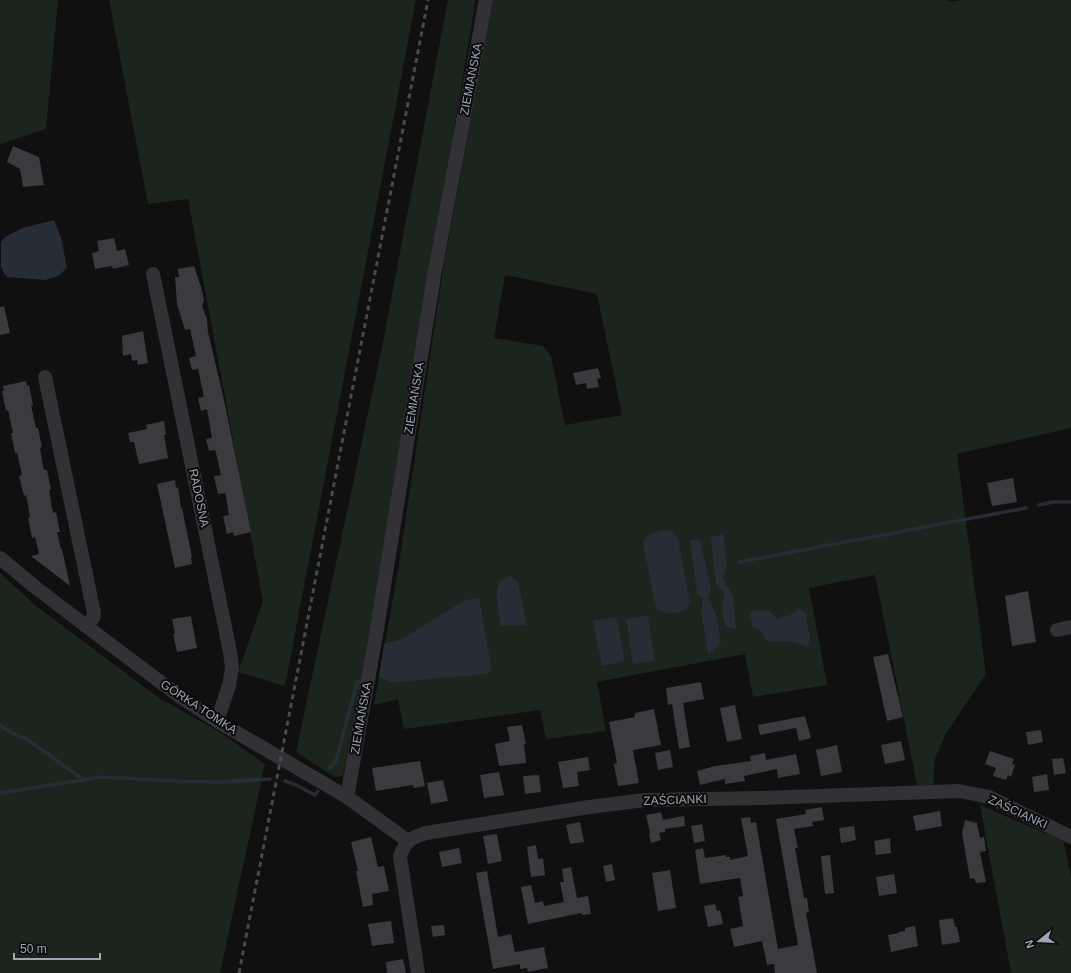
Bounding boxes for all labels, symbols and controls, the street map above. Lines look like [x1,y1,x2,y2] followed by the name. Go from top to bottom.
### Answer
[456,42,485,116] street label: ZIEMIAŃSKA
[400,361,427,435] street label: ZIEMIAŃSKA
[186,468,212,528] street label: RADOSNA
[158,676,240,737] street label: GÓRKA TOMKA
[347,681,374,755] street label: ZIEMIAŃSKA
[643,791,707,808] street label: ZAŚCIANKI
[986,791,1050,832] street label: ZAŚCIANKI
[1019,921,1059,961] north arrow
[14,935,100,961] scale bar
[1023,938,1036,950] text: N
[20,942,47,956] text: 50 m

